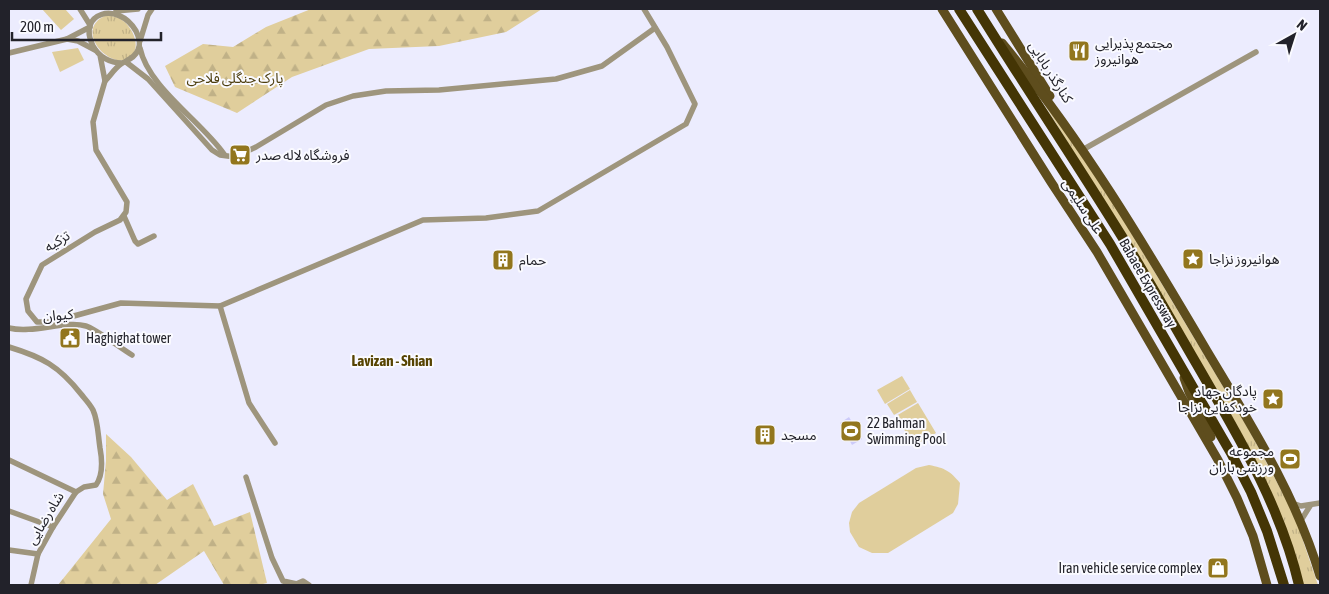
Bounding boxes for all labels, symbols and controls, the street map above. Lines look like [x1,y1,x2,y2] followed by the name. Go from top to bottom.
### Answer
[12,10,161,42] scale bar
[1269,10,1319,60] north arrow
[1294,16,1310,34] text: N
[20,18,54,35] text: 200 m
[1094,35,1173,68] place label: مجتمع پذیرایی هوانیروز
[1025,38,1076,107] street label: کنارگذر بابایی
[1067,39,1091,63] restaurant icon: مجتمع پذیرایی هوانیروز
[187,70,283,88] park label: پارک جنگلی فلاحی
[228,143,252,167] supermarket icon: فروشگاه لاله صدر
[255,147,350,164] place label: فروشگاه لاله صدر
[1058,176,1107,237] street label: علی سلیمی
[41,227,73,256] street label: تزکیه
[1116,236,1180,330] street label: Babaee Expressway
[1181,247,1205,271] place icon: هوانیروز نزاجا
[491,248,515,272] building icon: حمام
[1209,251,1279,268] place label: هوانیروز نزاجا
[519,252,546,271] place label: حمام
[42,306,74,325] street label: کیوان
[58,326,82,350] public building icon: Haghighat tower
[86,330,172,346] place label: Haghighat tower
[351,352,433,369] district label: Lavizan - Shian
[1178,383,1257,416] place label: پادگان جهاد خودکفایی نزاجا
[1261,387,1285,411] place icon: پادگان جهاد خودکفایی نزاجا
[867,415,946,447] place label: 22 Bahman Swimming Pool
[839,419,863,443] sports icon: 22 Bahman Swimming Pool
[753,423,777,447] building icon: مسجد
[781,427,817,443] place label: مسجد
[1209,443,1274,476] place label: مجموعه ورزشی باران
[1278,447,1302,471] sports icon: مجموعه ورزشی باران
[23,489,68,548] street label: شاه رضایی
[1206,556,1230,580] shop icon: Iran vehicle service complex
[1059,560,1202,576] place label: Iran vehicle service complex

